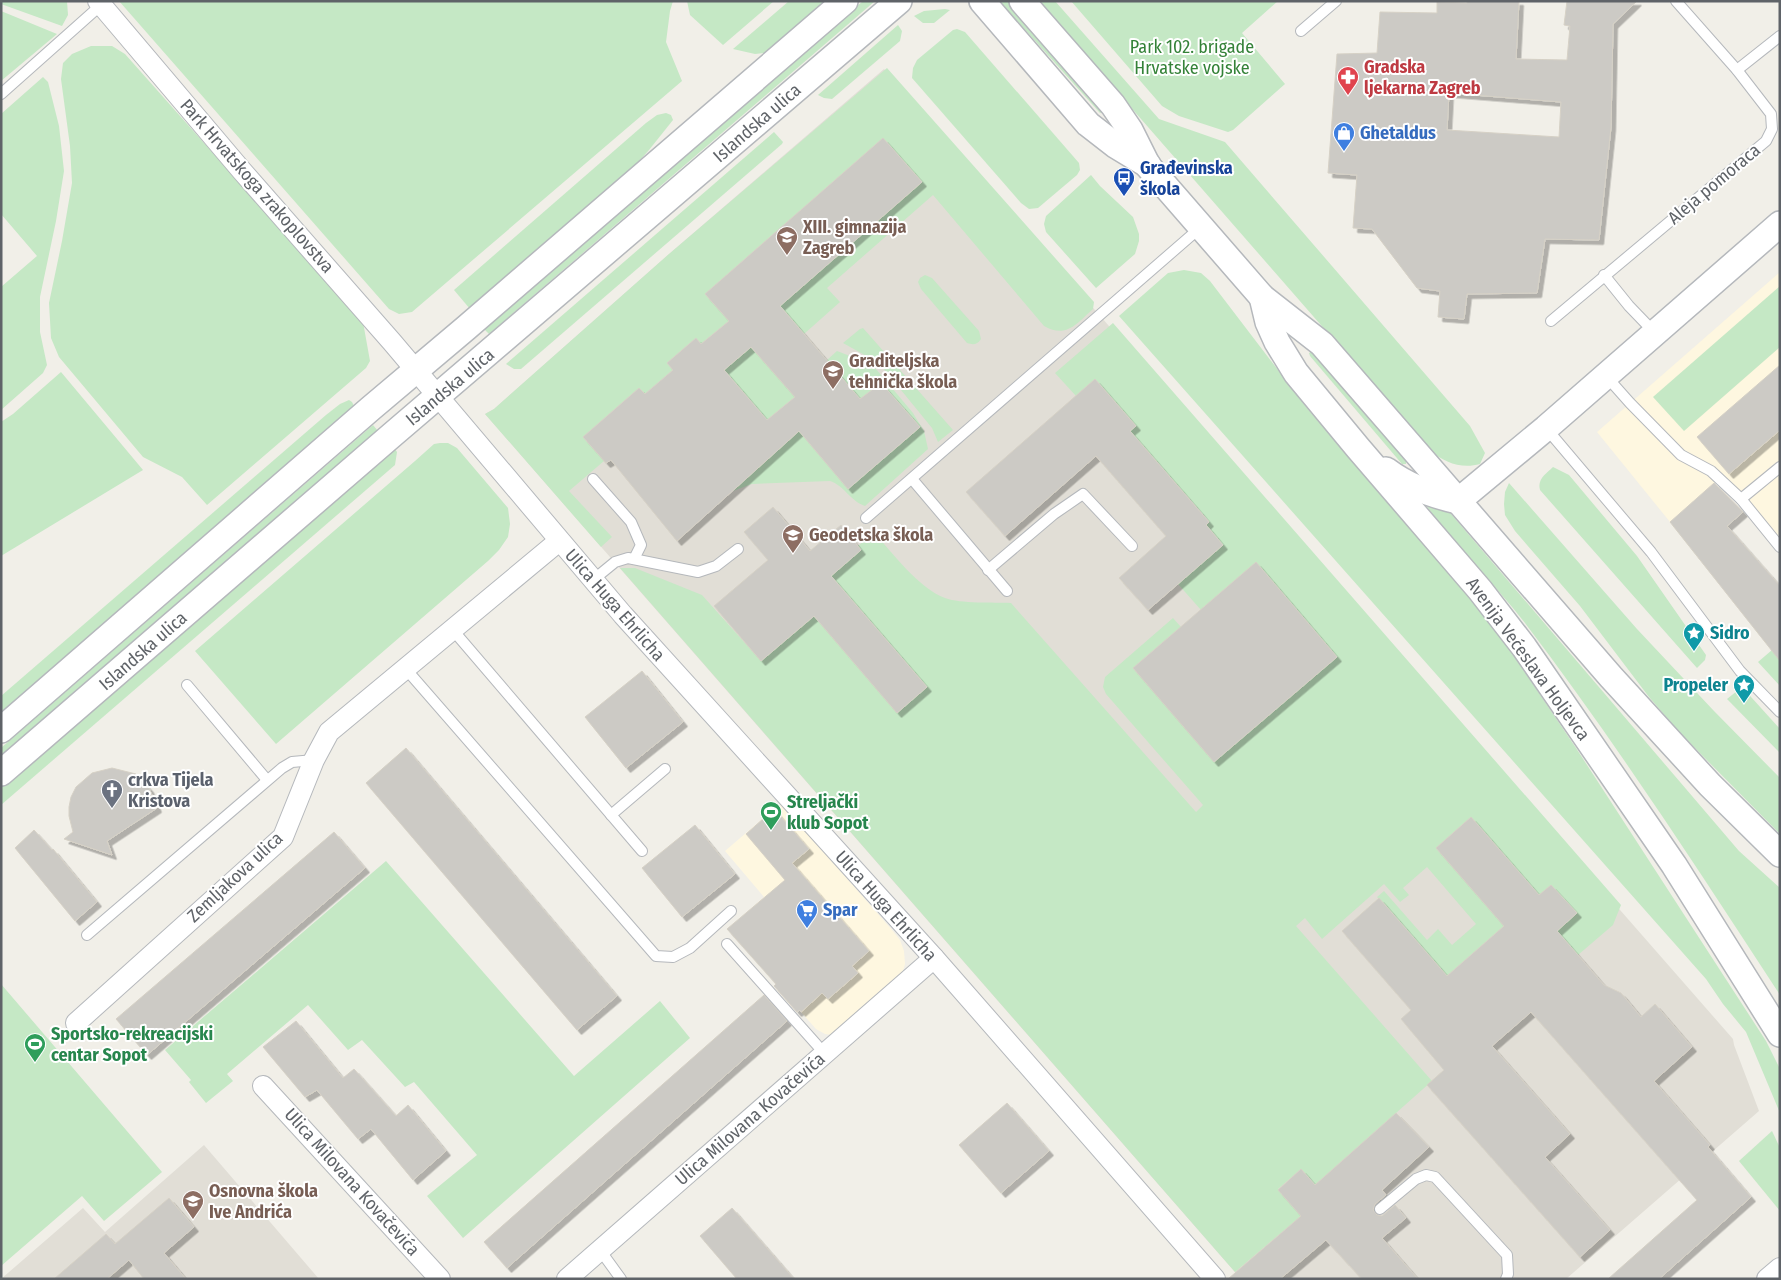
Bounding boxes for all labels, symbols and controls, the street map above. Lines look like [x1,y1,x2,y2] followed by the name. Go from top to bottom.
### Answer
[1130,36,1254,79] park label: Park 102. brigade Hrvatske vojske
[1364,56,1481,99] place label: Gradska ljekarna Zagreb
[1336,65,1360,96] pharmacy icon: Gradska ljekarna Zagreb
[709,79,805,167] street label: Islandska ulica
[175,94,339,278] street label: Park Hrvatskoga zrakoplovstva
[1332,121,1356,152] shop icon: Ghetaldus
[1360,122,1436,144] place label: Ghetaldus
[1663,139,1765,229] street label: Aleja pomoraca
[1140,157,1233,200] place label: Građevinska škola
[1112,166,1136,197] bus stop icon: Građevinska škola
[802,216,906,259] place label: XIII. gimnazija Zagreb
[775,225,799,256] school or university icon: XIII. gimnazija Zagreb
[401,343,499,430] street label: Islandska ulica
[849,350,957,393] place label: Graditeljska tehnička škola
[821,359,845,390] school or university icon: Graditeljska tehnička škola
[781,523,805,554] school or university icon: Geodetska škola
[809,524,933,546] place label: Geodetska škola
[560,544,670,666] street label: Ulica Huga Ehrlicha
[1461,573,1595,745] street label: Avenija Većeslava Holjevca
[95,607,191,695] street label: Islandska ulica
[1682,621,1706,652] place icon: Sidro
[1710,622,1750,644] place label: Sidro
[1732,673,1756,704] place icon: Propeler
[1663,674,1728,696] place label: Propeler
[128,769,213,812] place label: crkva Tijela Kristova
[100,778,124,809] church icon: crkva Tijela Kristova
[787,791,869,834] place label: Streljački klub Sopot
[759,800,783,831] sports icon: Streljački klub Sopot
[183,827,287,927] street label: Zemljakova ulica
[831,846,942,966] street label: Ulica Huga Ehrlicha
[795,898,819,929] supermarket icon: Spar
[823,899,858,921] place label: Spar
[51,1023,213,1066] place label: Sportsko-rekreacijski centar Sopot
[23,1032,47,1063] sports icon: Sportsko-rekreacijski centar Sopot
[671,1048,830,1190] street label: Ulica Milovana Kovačevića
[280,1104,424,1261] street label: Ulica Milovana Kovačevića
[209,1180,318,1223] place label: Osnovna škola Ive Andrića
[181,1189,205,1220] school or university icon: Osnovna škola Ive Andrića

